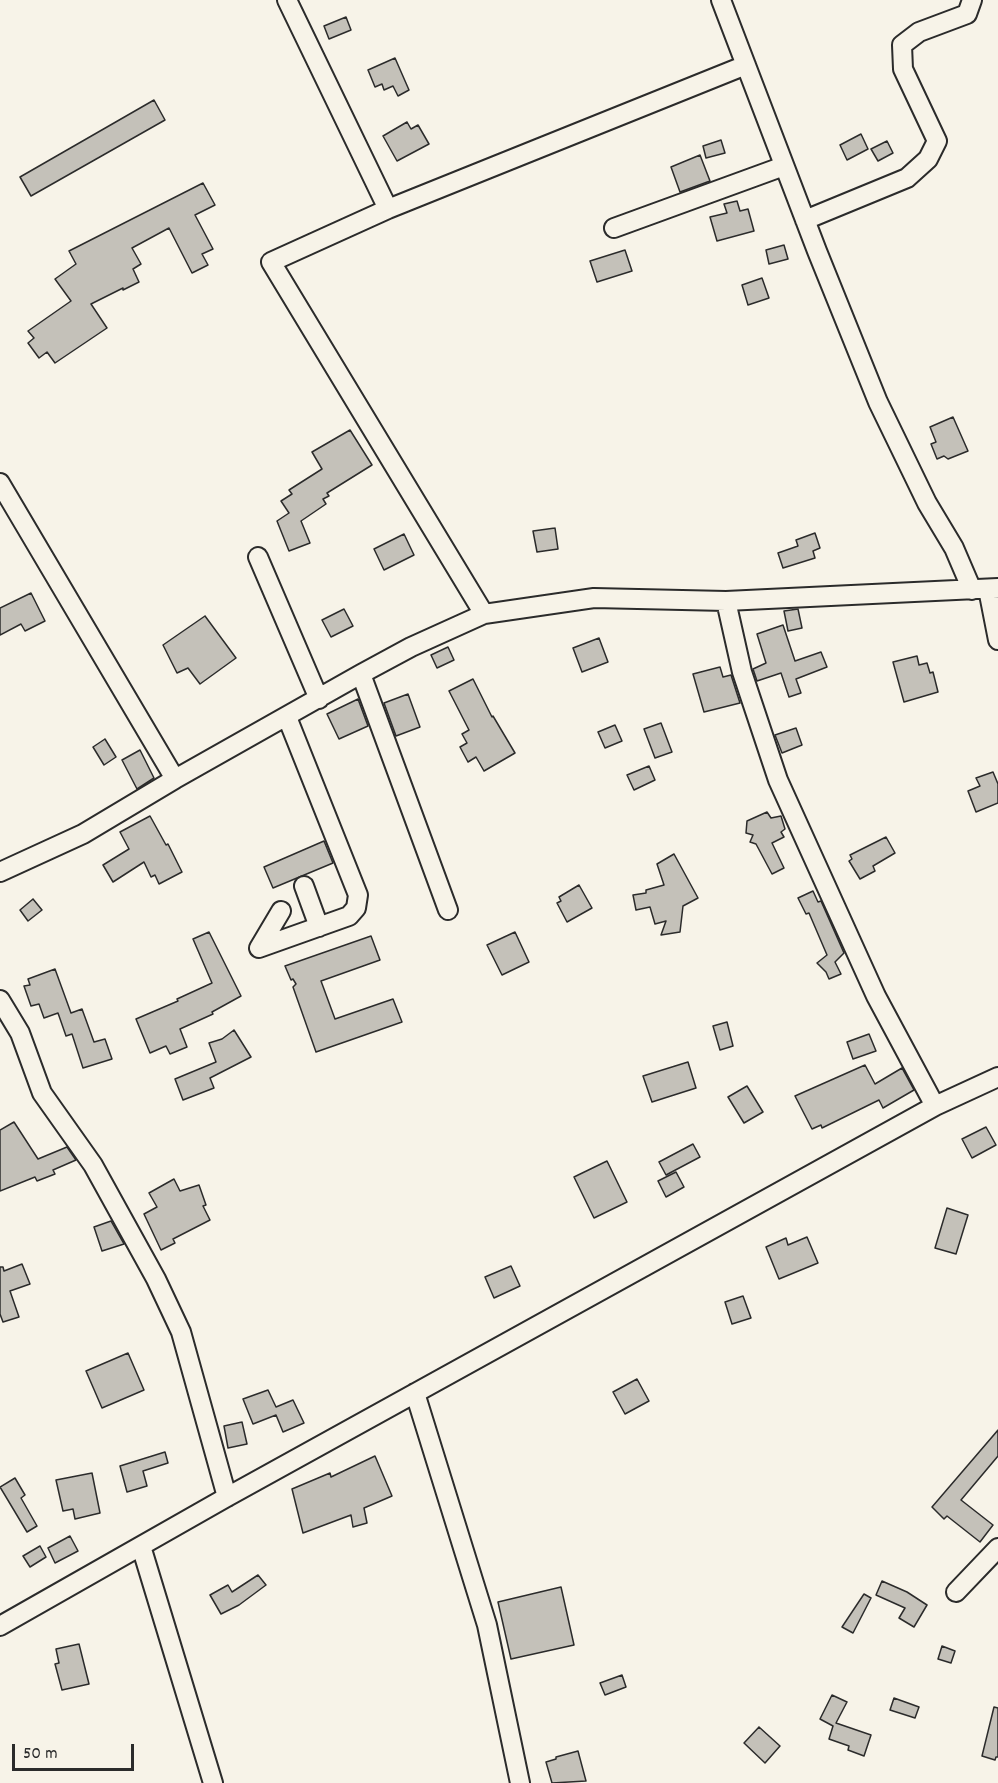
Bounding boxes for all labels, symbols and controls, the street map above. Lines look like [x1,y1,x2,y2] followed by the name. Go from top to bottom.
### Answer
[15,1732,136,1770] scale bar
[23,1742,58,1767] text: 50 m

